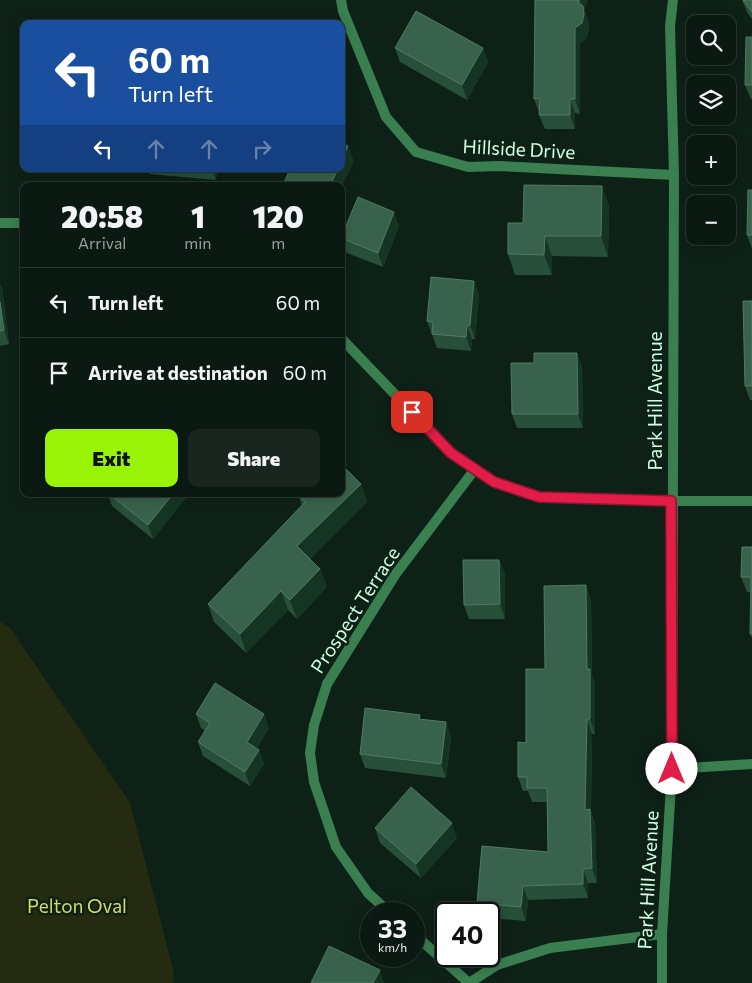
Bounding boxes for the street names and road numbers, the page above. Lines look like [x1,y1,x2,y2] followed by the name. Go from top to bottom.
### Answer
[462,134,576,163] street label: Hillside Drive
[643,331,666,471] street label: Park Hill Avenue
[305,542,404,677] street label: Prospect Terrace
[632,810,663,950] street label: Park Hill Avenue

